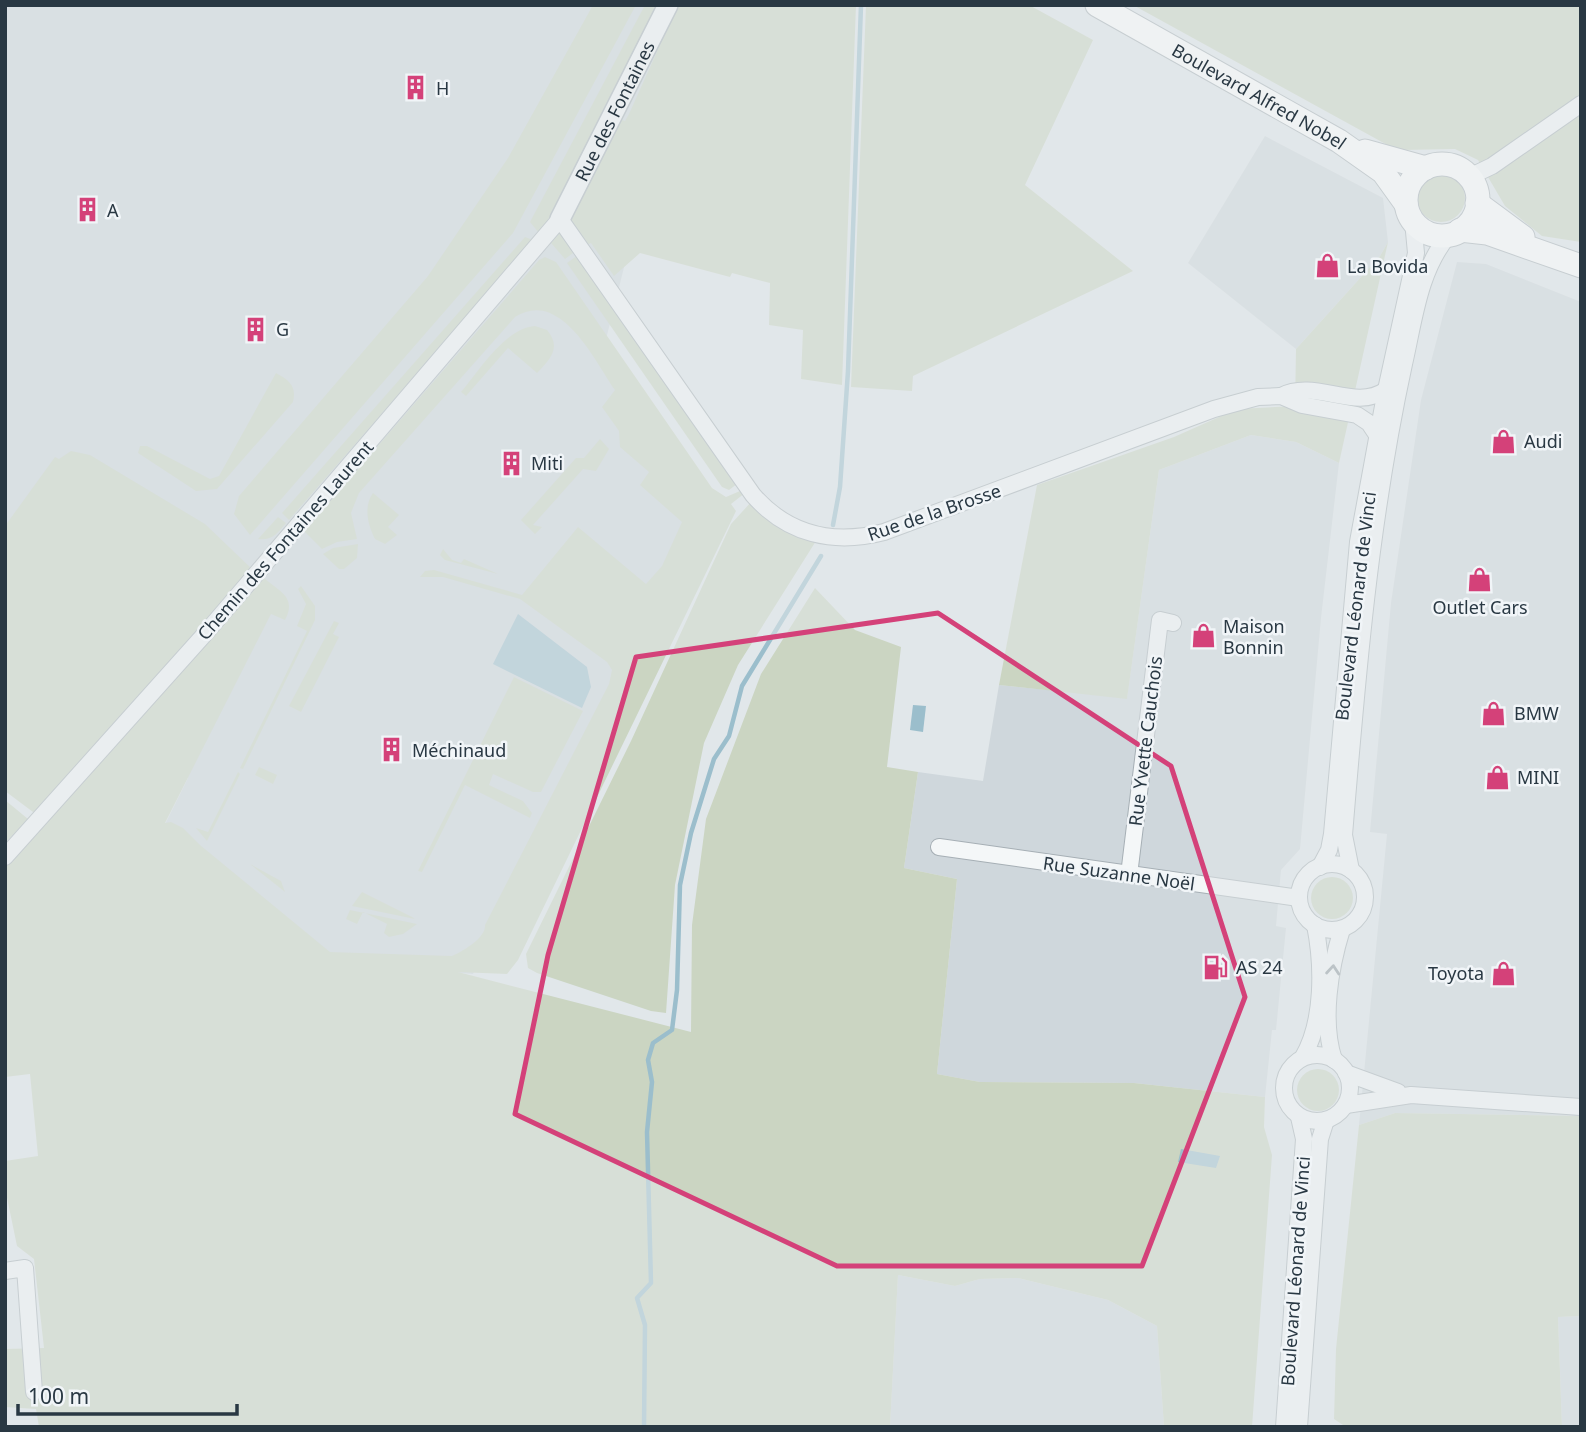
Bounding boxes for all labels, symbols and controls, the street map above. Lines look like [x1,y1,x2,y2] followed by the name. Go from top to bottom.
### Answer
[569,37,660,185] street label: Rue des Fontaines
[1168,38,1351,155] street label: Boulevard Alfred Nobel
[402,74,430,102] building icon: H
[436,76,449,100] place label: H
[73,196,101,224] building icon: A
[107,198,119,222] place label: A
[1313,252,1341,280] shop icon: La Bovida
[1347,254,1428,278] place label: La Bovida
[242,315,270,343] building icon: G
[276,317,289,341] place label: G
[1490,427,1518,455] shop icon: Audi
[1524,429,1562,453] place label: Audi
[192,435,379,645] street label: Chemin des Fontaines Laurent
[497,449,525,477] building icon: Miti
[531,451,563,475] place label: Miti
[864,478,1004,546] street label: Rue de la Brosse
[1329,490,1381,722] street label: Boulevard Léonard de Vinci
[1466,566,1494,594] shop icon: Outlet Cars
[1432,595,1528,619] place label: Outlet Cars
[1223,614,1285,659] place label: Maison Bonnin
[1189,622,1217,650] shop icon: Maison Bonnin
[1123,655,1167,827] street label: Rue Yvette Cauchois
[1480,699,1508,727] shop icon: BMW
[1514,701,1559,725] place label: BMW
[378,736,406,764] building icon: Méchinaud
[412,738,506,762] place label: Méchinaud
[1483,763,1511,791] shop icon: MINI
[1517,765,1559,789] place label: MINI
[1041,850,1197,896] street label: Rue Suzanne Noël
[1202,953,1230,981] fuel station icon: AS 24
[1236,955,1283,979] place label: AS 24
[1490,959,1518,987] shop icon: Toyota
[1428,961,1484,985] place label: Toyota
[1325,964,1340,975] one-way arrow
[1275,1155,1315,1387] street label: Boulevard Léonard de Vinci
[18,1372,236,1416] scale bar
[28,1382,89,1410] text: 100 m

